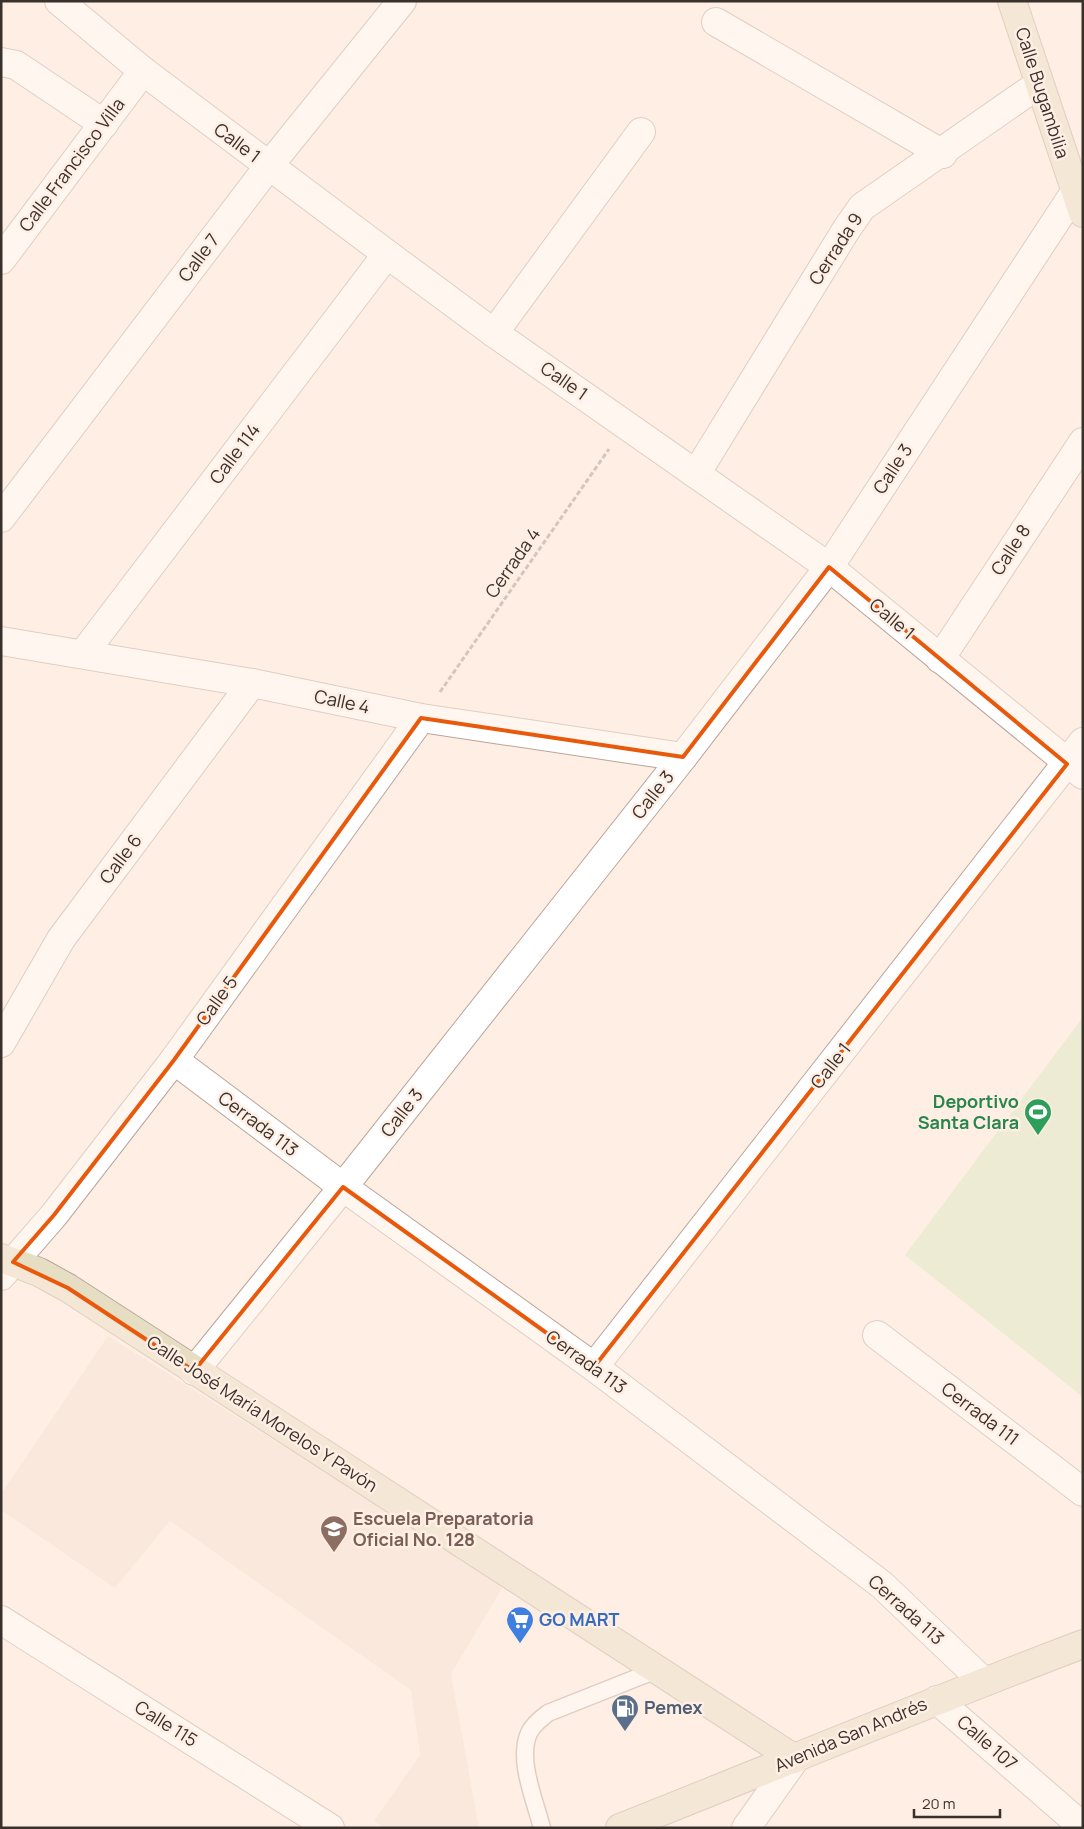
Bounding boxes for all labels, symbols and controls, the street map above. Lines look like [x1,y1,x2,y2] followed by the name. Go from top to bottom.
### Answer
[1010,24,1075,161] street label: Calle Bugambilia
[13,93,129,236] street label: Calle Francisco Villa
[209,117,266,168] street label: Calle 1
[803,208,867,289] street label: Cerrada 9
[172,228,224,286] street label: Calle 7
[536,355,593,405] street label: Calle 1
[204,418,265,489] street label: Calle 114
[867,439,917,498] street label: Calle 3
[985,519,1035,579] street label: Calle 8
[479,522,545,602] street label: Cerrada 4
[865,592,920,644] street label: Calle 1
[312,683,372,719] street label: Calle 4
[626,765,679,824] street label: Calle 3
[94,829,147,888] street label: Calle 6
[190,971,242,1030] street label: Calle 5
[805,1037,856,1093] street label: Calle 1
[375,1083,428,1142] street label: Calle 3
[214,1085,303,1161] street label: Cerrada 113
[918,1089,1019,1134] place label: Deportivo Santa Clara
[1023,1097,1053,1136] sports icon: Deportivo Santa Clara
[541,1324,632,1399] street label: Cerrada 113
[142,1329,383,1497] street label: Calle José María Morelos Y Pavón
[937,1376,1024,1450] street label: Cerrada 111
[353,1506,534,1551] place label: Escuela Preparatoria Oficial No. 128
[319,1514,349,1553] school or university icon: Escuela Preparatoria Oficial No. 128
[864,1569,950,1650] street label: Cerrada 113
[505,1605,535,1644] supermarket icon: GO MART
[539,1607,620,1631] place label: GO MART
[771,1691,931,1777] street label: Avenida San Andrés
[610,1693,640,1732] fuel station icon: Pemex
[131,1694,203,1752] street label: Calle 115
[644,1695,702,1719] place label: Pemex
[952,1709,1023,1775] street label: Calle 107
[914,1786,1000,1818] scale bar
[922,1793,955,1814] text: 20 m

